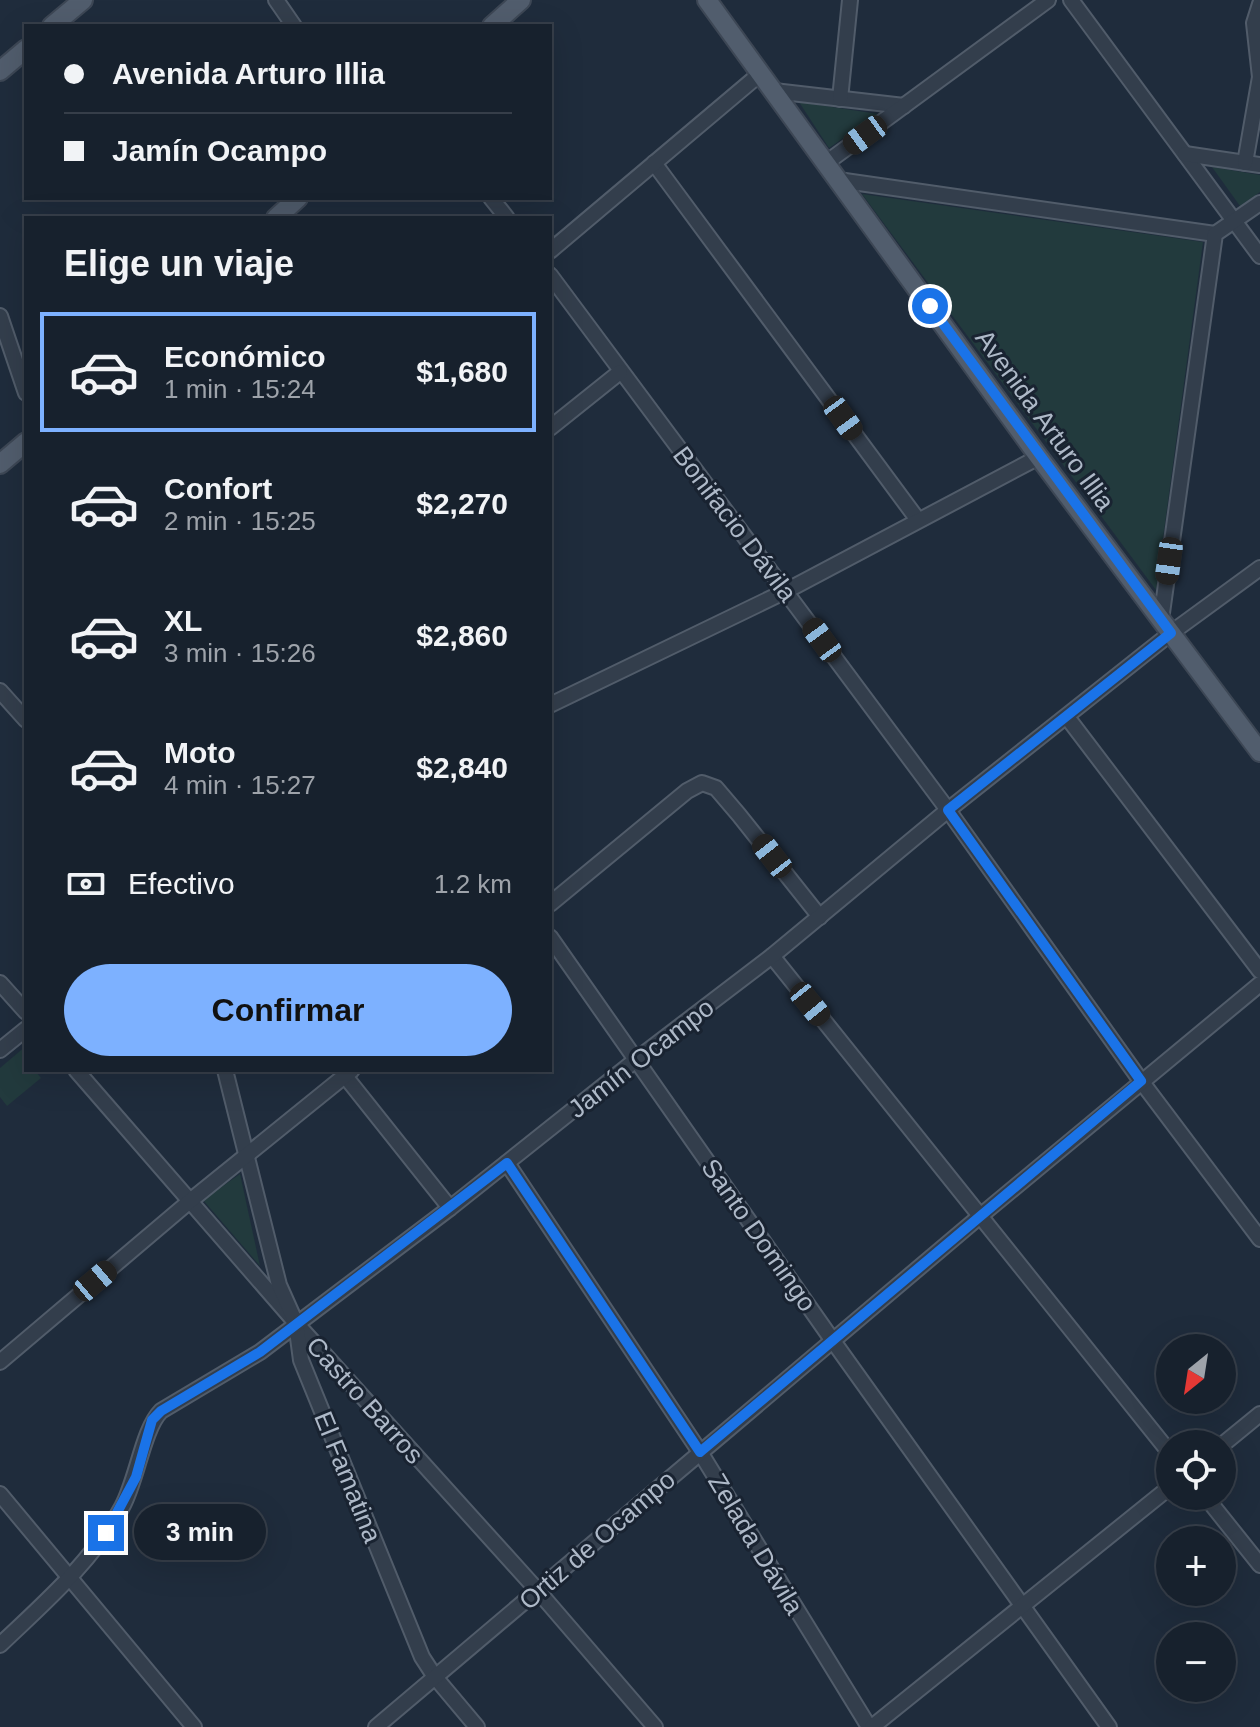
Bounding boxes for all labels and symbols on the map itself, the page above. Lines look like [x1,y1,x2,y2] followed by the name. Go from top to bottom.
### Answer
[839,111,891,159] car
[912,288,948,324] route start
[969,324,1121,517] street label: Avenida Arturo Illia
[819,392,867,444] car
[667,441,803,608] street label: Bonifacio Dávila
[1154,536,1184,586] car
[798,614,846,666] car
[748,830,796,882] car
[786,978,834,1030] car
[562,992,720,1124] street label: Jamín Ocampo
[695,1153,823,1317] street label: Santo Domingo
[69,1256,121,1306] car
[300,1330,430,1470] street label: Castro Barros
[1156,1334,1236,1414] north arrow
[308,1407,388,1547] street label: El Famatina
[513,1464,681,1616] street label: Ortiz de Ocampo
[702,1468,810,1620] street label: Zelada Dávila
[134,1505,266,1561] callout: 3 min
[88,1515,124,1551] route end

